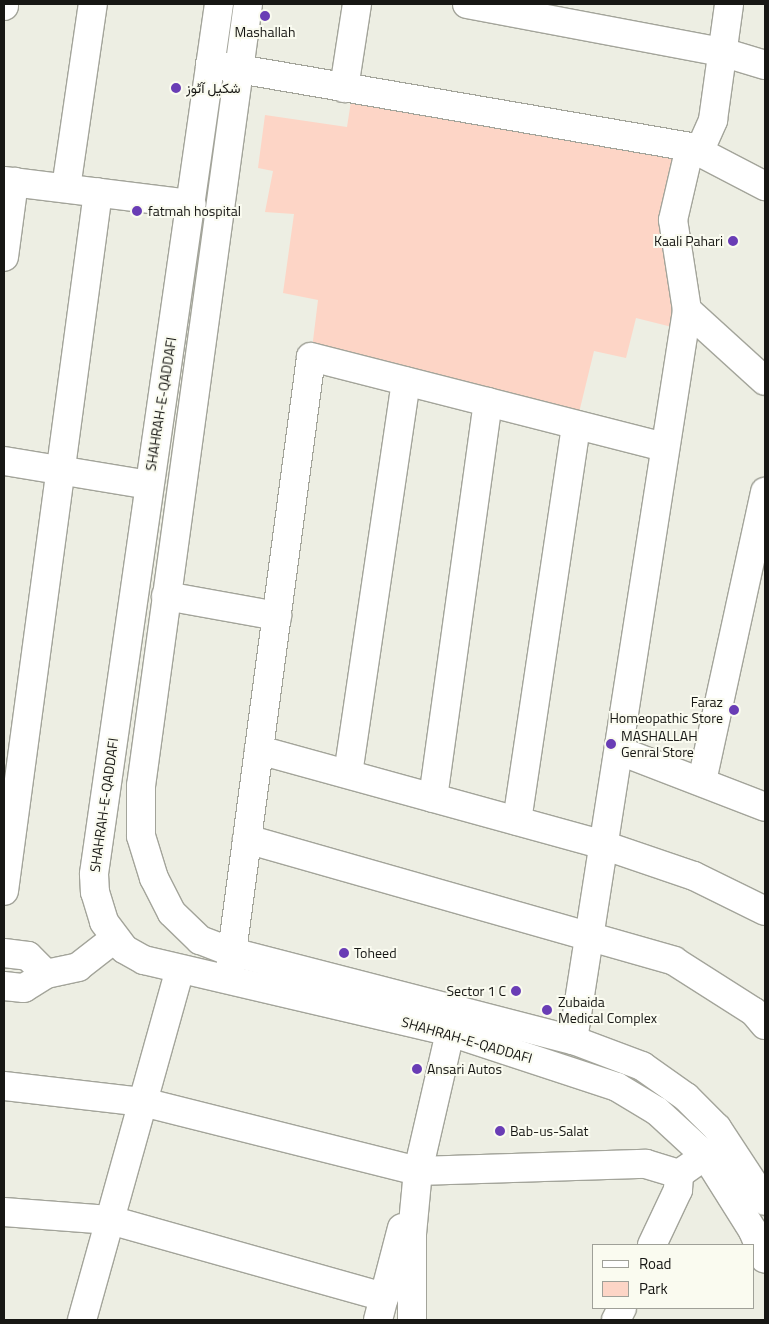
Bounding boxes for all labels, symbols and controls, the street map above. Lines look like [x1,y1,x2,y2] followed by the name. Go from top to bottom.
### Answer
[259,10,271,22] marker: Mashallah
[235,24,295,40] place label: Mashallah
[186,80,241,96] place label: شکیل آٹوز
[170,82,182,94] marker: شکیل آٹوز
[148,203,241,219] place label: fatmah hospital
[130,204,144,218] marker: fatmah hospital
[654,233,723,249] place label: Kaali Pahari
[727,235,739,247] marker: Kaali Pahari
[142,336,180,472] street label: SHAHRAH-E-QADDAFI
[609,694,723,726] place label: Faraz Homeopathic Store
[727,703,741,717] marker: Faraz Homeopathic Store
[621,728,698,760] place label: MASHALLAH Genral Store
[86,737,122,873] street label: SHAHRAH-E-QADDAFI
[605,738,617,750] marker: MASHALLAH Genral Store
[354,945,397,961] place label: Toheed
[338,947,350,959] marker: Toheed
[446,983,506,999] place label: Sector 1 C
[510,985,522,997] marker: Sector 1 C
[558,994,657,1026] place label: Zubaida Medical Complex
[540,1003,554,1017] marker: Zubaida Medical Complex
[400,1013,534,1067] street label: SHAHRAH-E-QADDAFI
[427,1061,502,1077] place label: Ansari Autos
[411,1063,423,1075] marker: Ansari Autos
[510,1123,588,1139] place label: Bab-us-Salat
[494,1125,506,1137] marker: Bab-us-Salat
[592,1244,754,1309] legend
[639,1252,671,1275] text: Road
[639,1277,668,1300] text: Park

